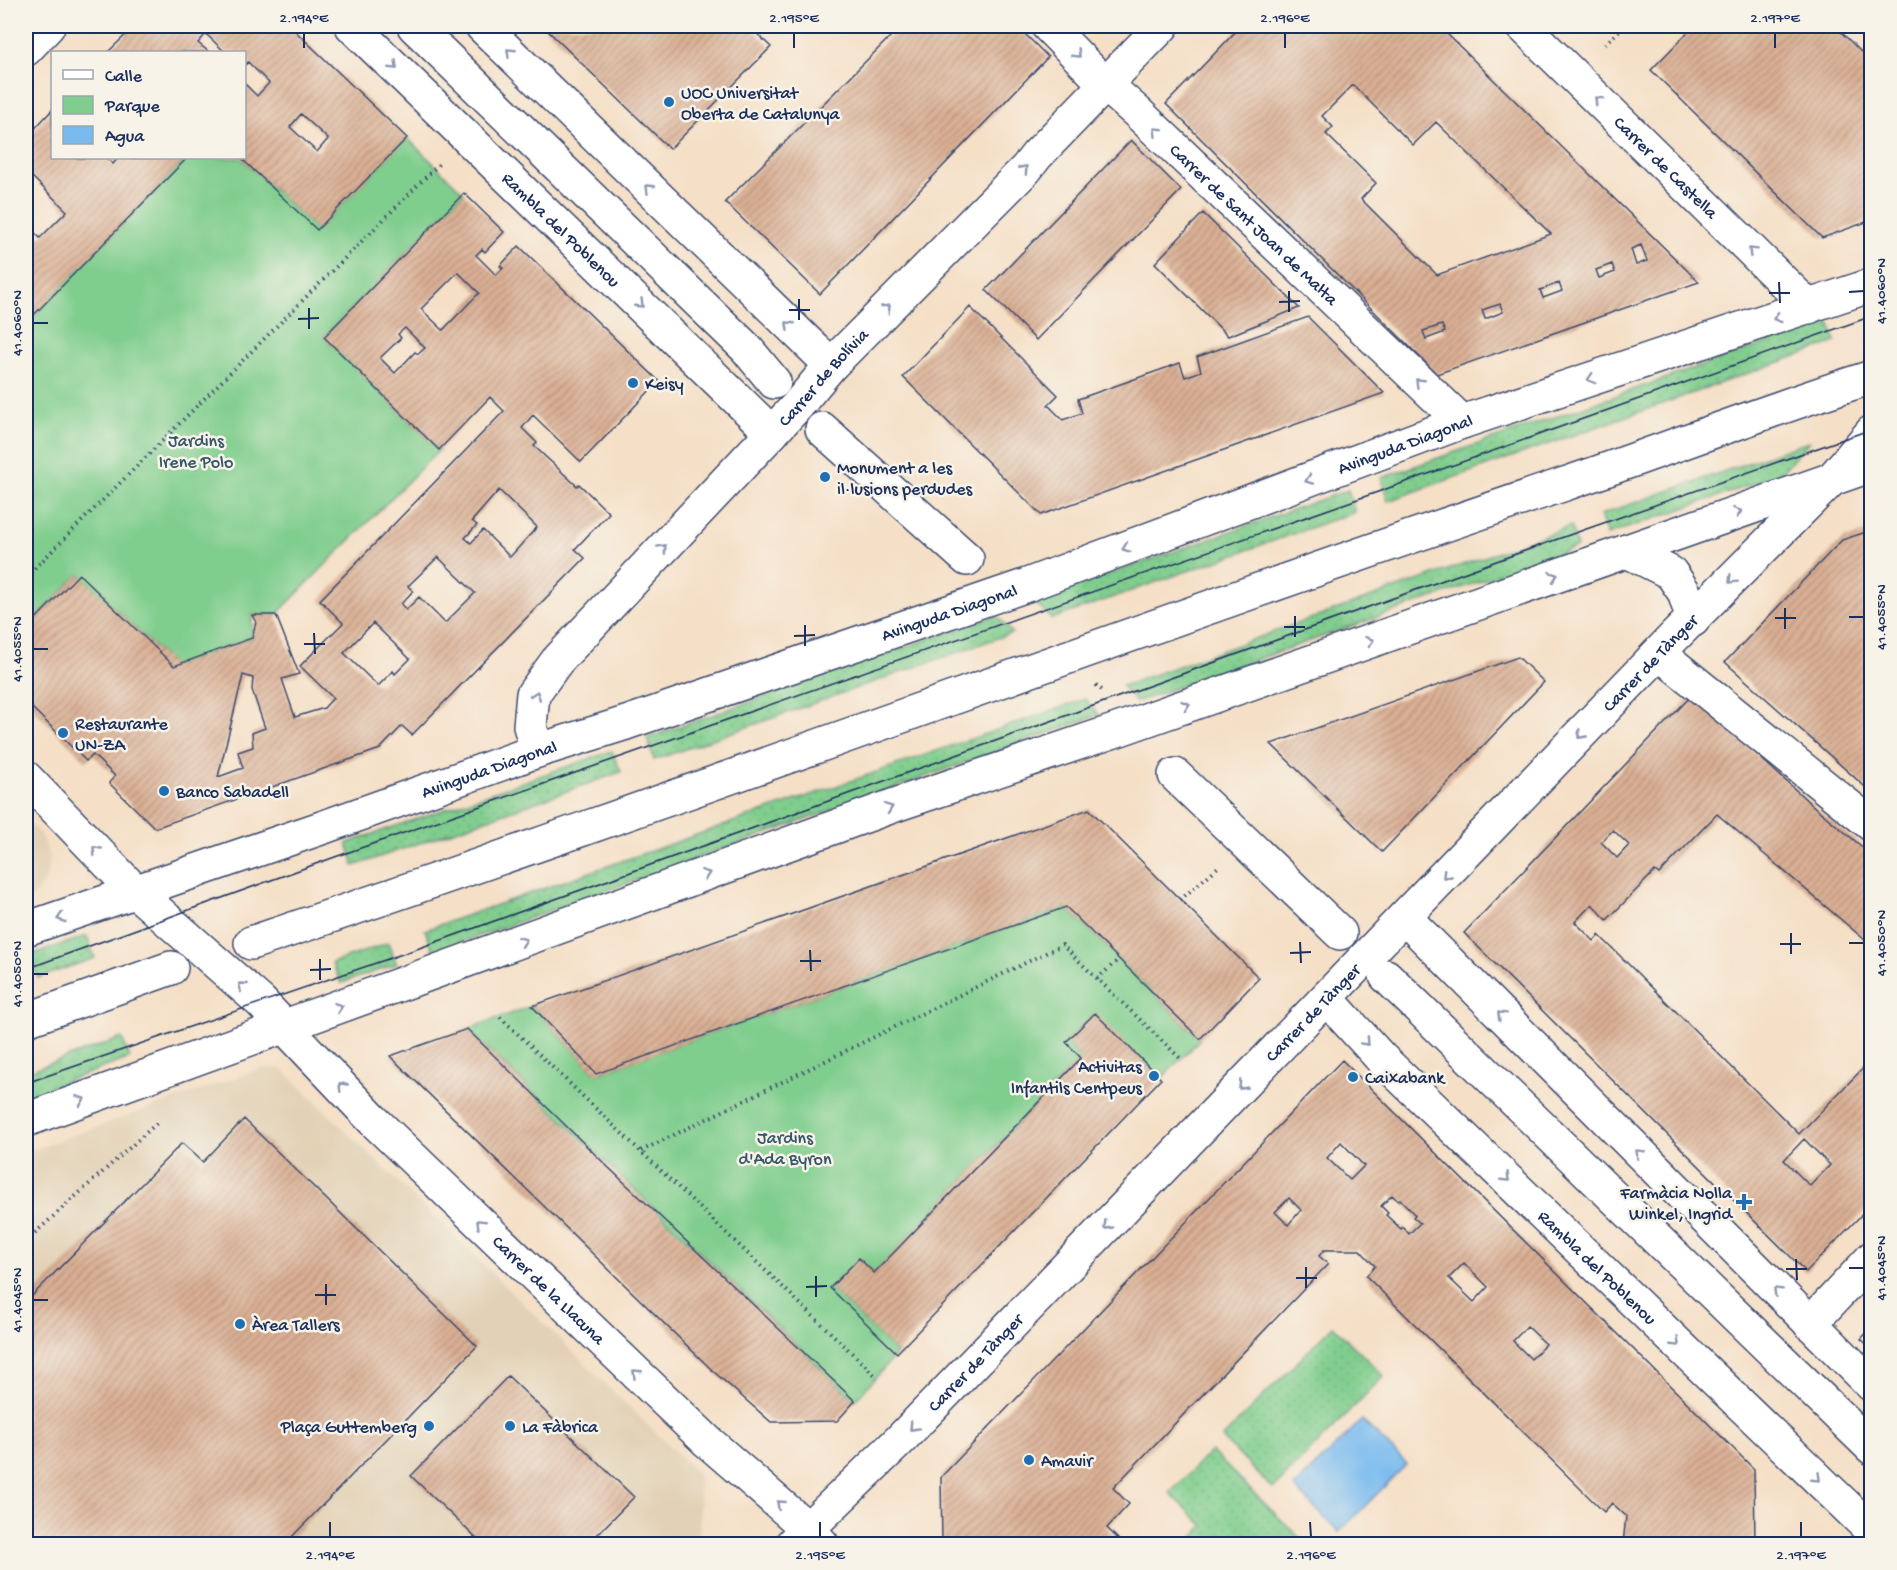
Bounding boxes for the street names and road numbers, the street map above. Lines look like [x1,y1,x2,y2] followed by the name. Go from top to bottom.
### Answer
[1608,113,1722,225] street label: Carrer de Castella
[1164,141,1342,312] street label: Carrer de Sant Joan de Malta
[496,169,624,293] street label: Rambla del Poblenou
[775,325,875,432] street label: Carrer de Bolívia
[1335,411,1476,481] street label: Avinguda Diagonal
[879,581,1021,647] street label: Avinguda Diagonal
[1599,610,1705,717] street label: Carrer de Tànger
[419,737,560,804] street label: Avinguda Diagonal
[1262,959,1367,1067] street label: Carrer de Tànger
[1532,1207,1660,1331] street label: Rambla del Poblenou
[487,1232,609,1351] street label: Carrer de la Llacuna
[925,1309,1030,1417] street label: Carrer de Tànger

